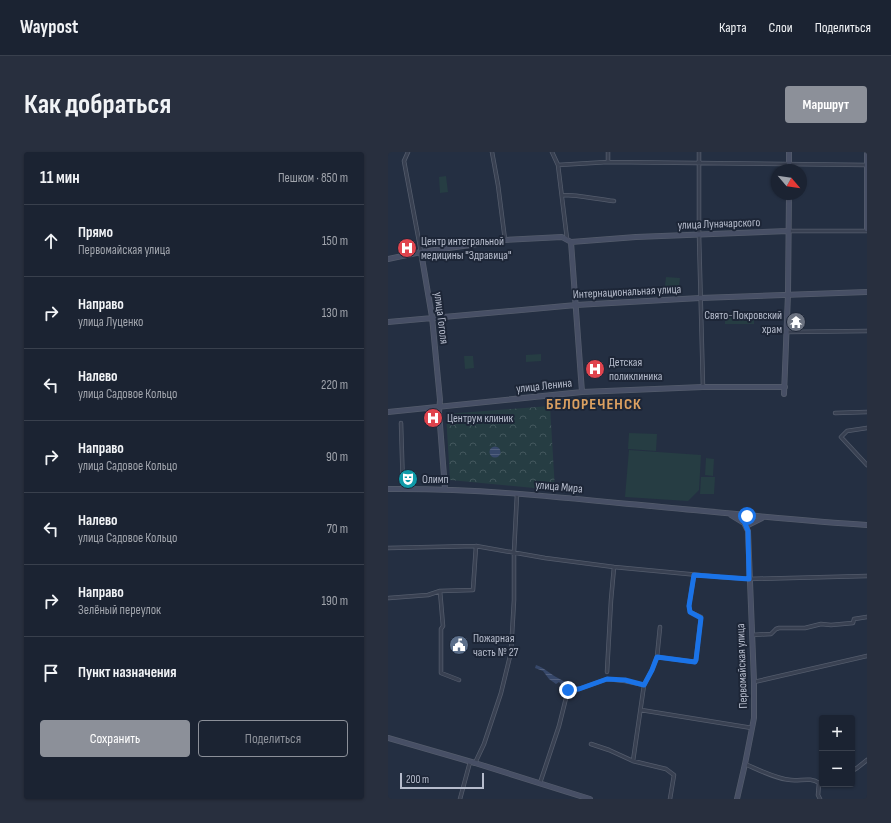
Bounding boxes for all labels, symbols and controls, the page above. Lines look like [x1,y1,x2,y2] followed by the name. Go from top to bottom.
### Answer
[20,16,78,39] text: Waypost
[719,19,747,36] text: Карта
[769,19,793,36] text: Слои
[815,19,871,36] text: Поделиться
[785,86,867,123] button: Маршрут
[24,88,171,121] text: Как добраться
[771,164,807,200] north arrow
[40,168,80,188] text: 11 мин
[278,170,348,186] text: Пешком · 850 m
[677,215,761,233] street label: улица Луначарского
[78,223,113,242] text: Прямо
[40,230,62,252] icon: ahead
[322,233,348,249] text: 150 m
[421,234,511,263] place label: Центр интегральной медицины "Здравица"
[396,237,418,259] hospital icon: Центр интегральной медицины "Здравица"
[78,242,170,258] text: Первомайская улица
[572,282,682,302] street label: Интернациональная улица
[430,291,452,345] street label: улица Гоголя
[78,295,124,314] text: Направо
[40,302,62,324] icon: right
[322,305,348,321] text: 130 m
[704,308,782,337] place label: Свято-Покровский храм
[785,311,807,333] temple icon: Свято-Покровский храм
[78,314,143,330] text: улица Луценко
[609,355,663,384] place label: Детская поликлиника
[584,358,606,380] hospital icon: Детская поликлиника
[78,367,118,386] text: Налево
[40,374,62,396] icon: left
[515,376,573,396] street label: улица Ленина
[321,377,348,393] text: 220 m
[78,386,177,402] text: улица Садовое Кольцо
[546,395,642,414] district label: БЕЛОРЕЧЕНСК
[422,407,444,429] hospital icon: Центрум клиник
[447,411,514,426] place label: Центрум клиник
[78,439,124,458] text: Направо
[40,446,62,468] icon: right
[326,449,348,465] text: 90 m
[78,458,177,474] text: улица Садовое Кольцо
[397,468,419,490] theatre icon: Олимп
[422,472,449,487] place label: Олимп
[535,477,584,497] street label: улица Мира
[738,507,756,525] route start
[78,511,118,530] text: Налево
[40,518,62,540] icon: left
[327,521,348,537] text: 70 m
[78,530,177,546] text: улица Садовое Кольцо
[78,583,124,602] text: Направо
[40,590,62,612] icon: right
[321,593,348,609] text: 190 m
[78,602,161,618] text: Зелёный переулок
[733,623,751,709] street label: Первомайская улица
[473,631,519,660] place label: Пожарная часть № 27
[448,634,470,656] public building icon: Пожарная часть № 27
[40,662,62,684] icon: arrive
[78,663,176,682] text: Пункт назначения
[559,681,577,699] route end
[819,715,855,787] map controls
[819,715,855,751] button: +
[40,720,190,757] button: Сохранить
[198,720,348,757] button: Поделиться
[819,751,855,787] button: −
[400,771,484,790] scale bar
[406,773,429,786] text: 200 m

